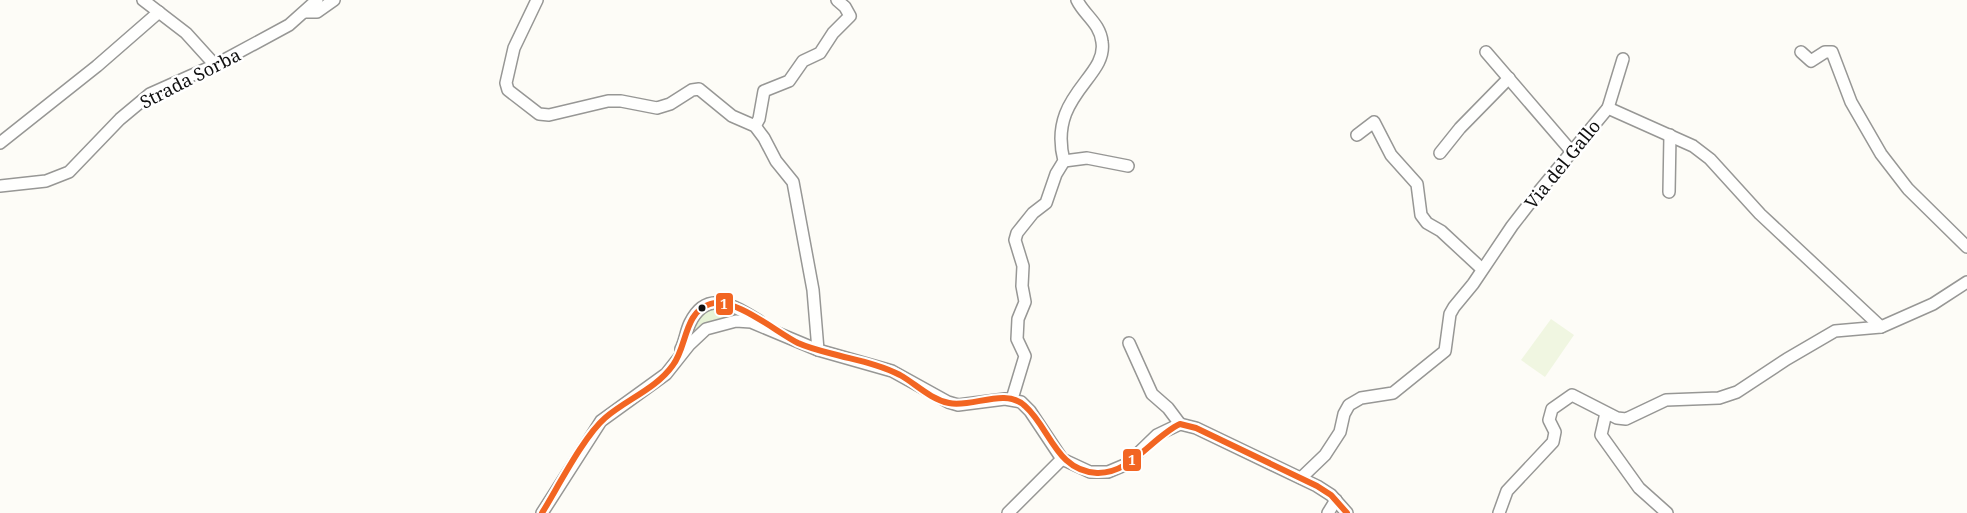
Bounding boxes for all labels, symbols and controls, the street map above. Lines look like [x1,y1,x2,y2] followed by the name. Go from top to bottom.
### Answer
[136,42,244,114] street label: Strada Sorba
[1519,114,1605,214] street label: Via del Gallo
[715,292,734,316] line badge: 1
[720,294,728,313] text: 1
[697,303,707,313] unlabelled marker
[1122,448,1142,472] line badge: 1
[1128,450,1136,469] text: 1

